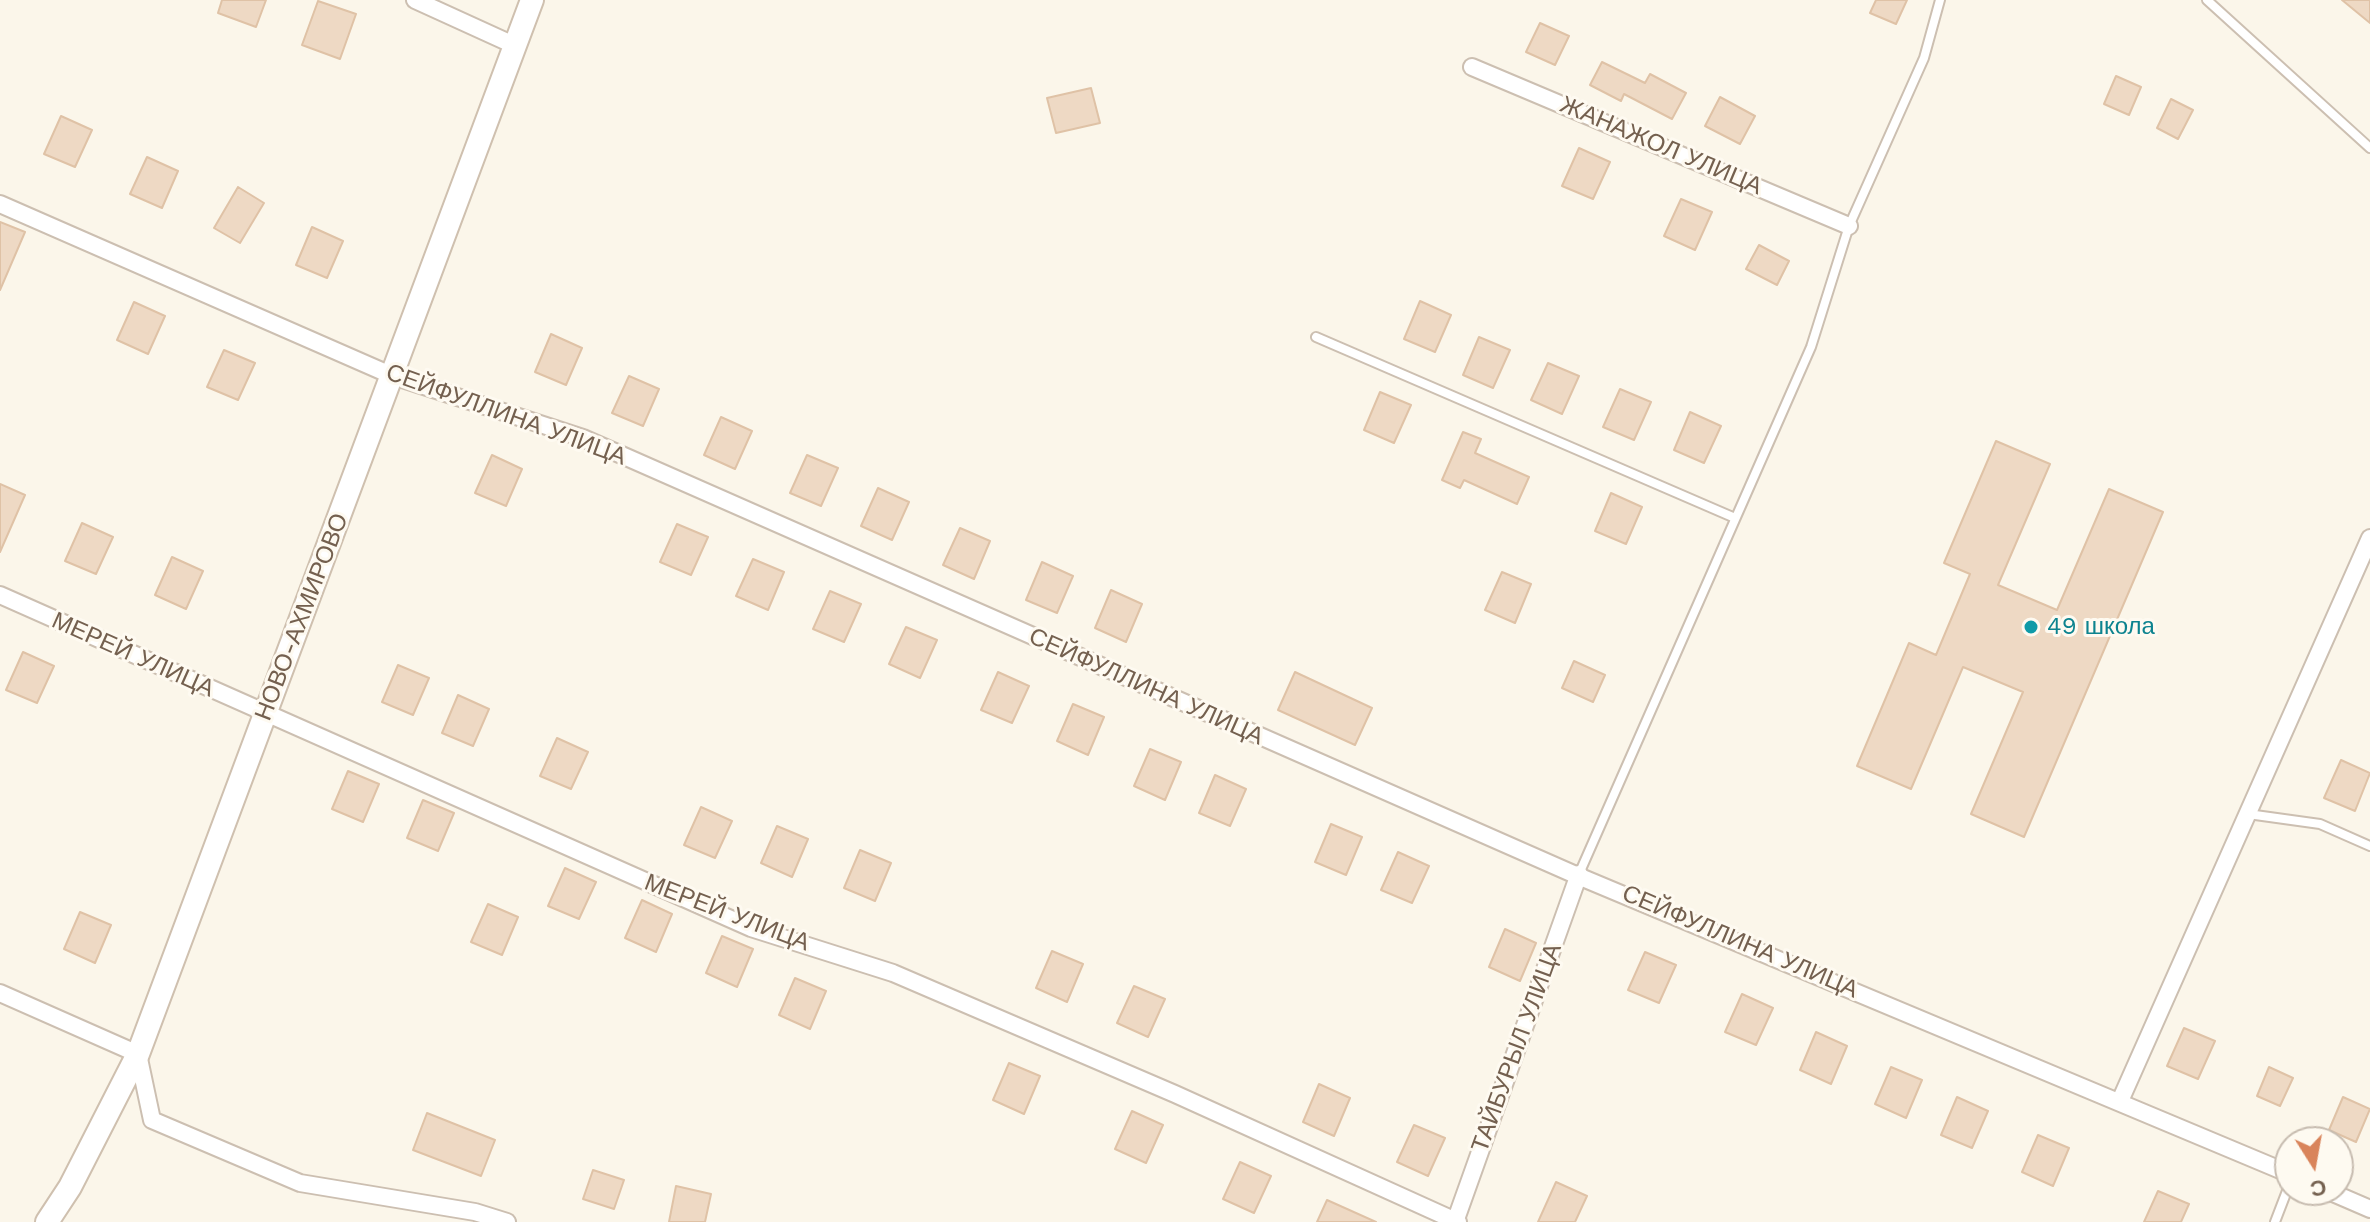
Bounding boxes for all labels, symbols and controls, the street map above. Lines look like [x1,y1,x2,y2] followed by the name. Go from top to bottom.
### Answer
[1556,90,1766,202] street label: ЖАНАЖОЛ УЛИЦА
[382,358,630,472] street label: СЕЙФУЛЛИНА УЛИЦА
[249,509,355,725] street label: НОВО-АХМИРОВО
[47,606,219,704] street label: МЕРЕЙ УЛИЦА
[2047,613,2155,641] place label: 49 школа
[2022,618,2040,636] marker: 49 школа
[1024,622,1268,752] street label: СЕЙФУЛЛИНА УЛИЦА
[640,868,814,958] street label: МЕРЕЙ УЛИЦА
[1618,879,1862,1005] street label: СЕЙФУЛЛИНА УЛИЦА
[1466,940,1568,1156] street label: ТАЙБУРЫЛ УЛИЦА
[2274,1126,2354,1206] north arrow
[2308,1174,2328,1202] text: С

